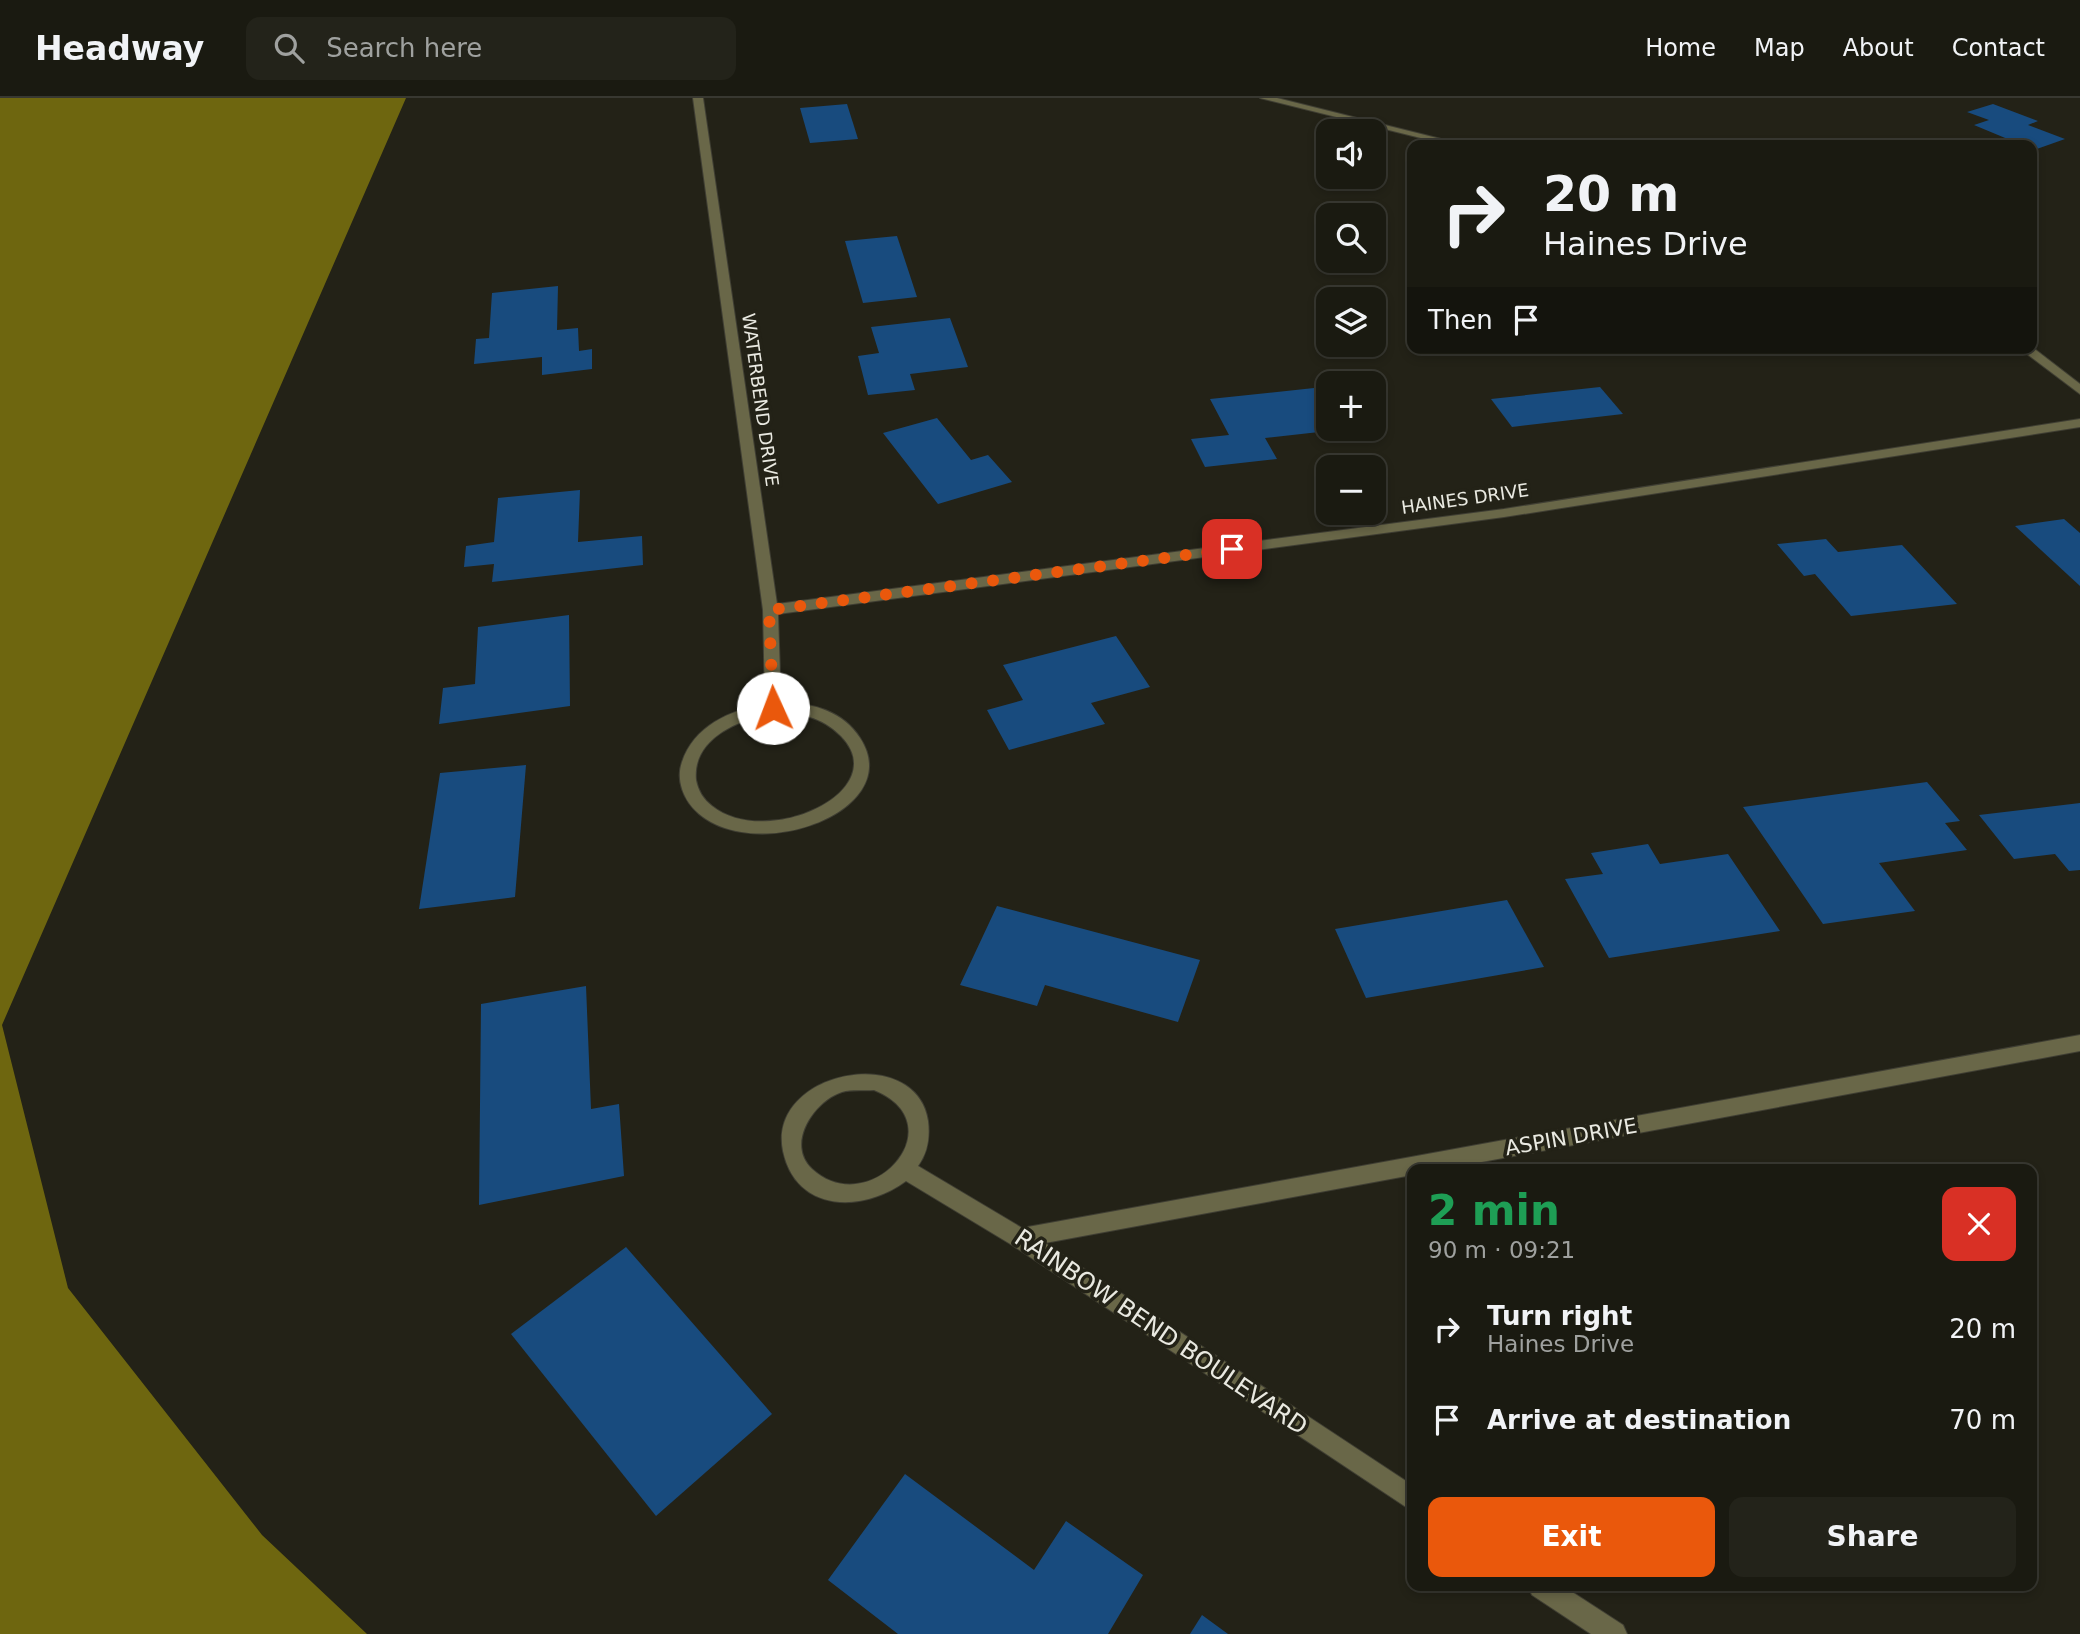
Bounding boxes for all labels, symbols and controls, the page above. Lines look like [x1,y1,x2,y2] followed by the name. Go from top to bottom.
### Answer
[246,17,736,80] search box
[35,29,204,68] text: Headway
[270,29,308,67] icon: search
[326,33,482,63] text: Search here
[1645,34,1716,62] text: Home
[1754,34,1805,62] text: Map
[1843,34,1914,62] text: About
[1952,34,2045,62] text: Contact
[1316,119,1386,525] map controls
[1316,119,1386,189] button: sound
[1543,166,1679,223] text: 20 m
[1428,168,1519,259] icon: right
[1316,203,1386,273] button: search
[1543,225,1748,263] text: Haines Drive
[1316,287,1386,357] button: layers
[1507,301,1545,339] icon: arrive
[1428,305,1493,335] text: Then
[738,312,783,488] street label: WATERBEND DRIVE
[1316,371,1386,441] button: +
[1316,455,1386,525] button: −
[1400,479,1530,518] street label: HAINES DRIVE
[1202,519,1262,579] pin
[1213,530,1251,568] icon: arrive
[736,671,810,745] position arrow
[1503,1114,1639,1160] street label: ASPIN DRIVE
[1428,1186,1560,1235] text: 2 min
[1942,1187,2016,1261] button: close
[1009,1223,1313,1441] street label: RAINBOW BEND BOULEVARD
[1428,1237,1575,1263] text: 90 m · 09:21
[1487,1301,1632,1331] text: Turn right
[1428,1310,1466,1348] icon: right
[1949,1314,2016,1344] text: 20 m
[1487,1331,1634,1357] text: Haines Drive
[1428,1401,1466,1439] icon: arrive
[1487,1405,1791,1435] text: Arrive at destination
[1949,1405,2016,1435] text: 70 m
[1428,1497,1715,1577] button: Exit
[1729,1497,2016,1577] button: Share

